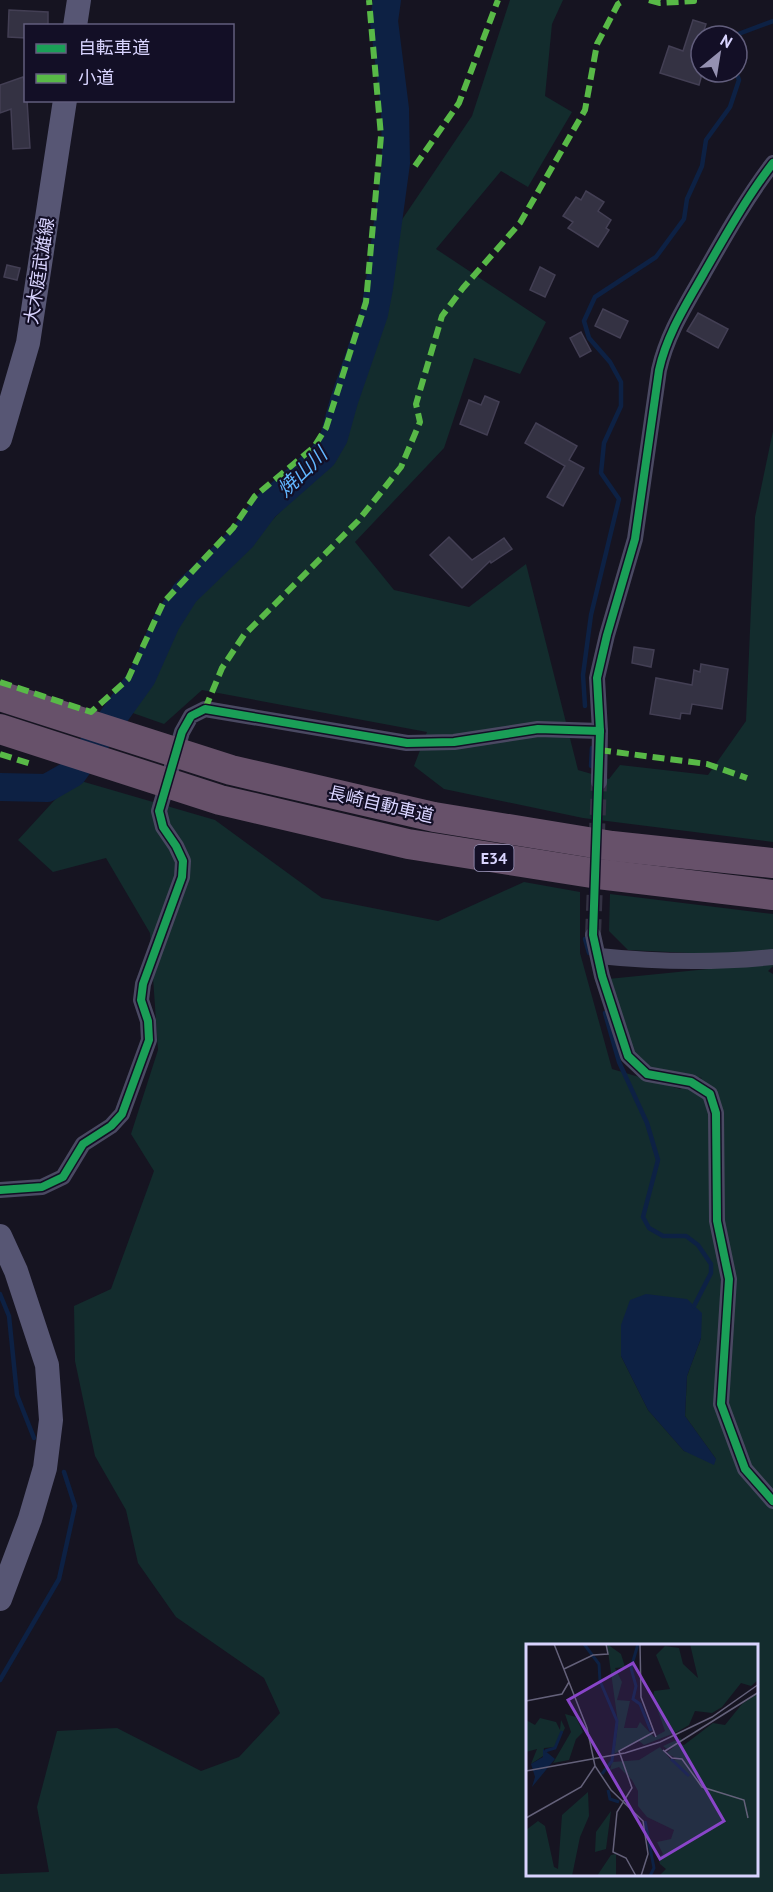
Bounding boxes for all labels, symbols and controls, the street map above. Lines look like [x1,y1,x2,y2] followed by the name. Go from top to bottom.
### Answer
[24,24,234,102] legend
[689,24,749,84] north arrow
[717,30,736,52] text: N
[78,36,150,59] text: 自転車道
[78,66,114,89] text: 小道
[19,216,59,326] street label: 大木庭武雄線
[271,440,334,502] water label: 焼山川
[326,781,436,827] street label: 長崎自動車道
[474,845,514,871] road number: E34
[526,1644,758,1877] inset map

